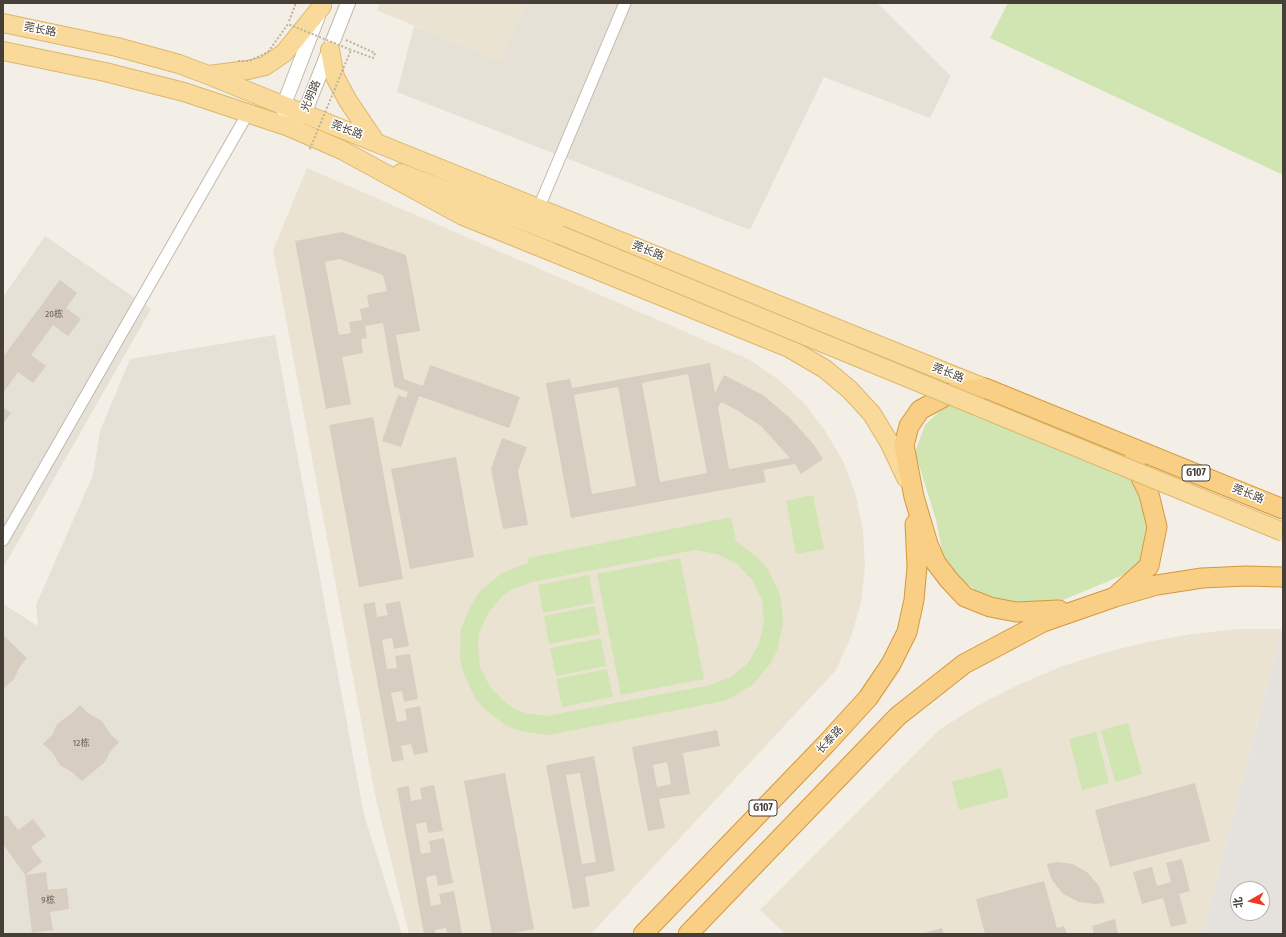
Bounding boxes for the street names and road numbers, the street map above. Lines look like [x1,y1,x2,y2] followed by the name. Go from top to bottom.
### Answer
[23,20,57,40] street label: 莞长路
[298,78,324,114] street label: 光明路
[329,118,365,142] street label: 莞长路
[630,239,666,263] street label: 莞长路
[930,361,966,385] street label: 莞长路
[1182,465,1210,481] road number: G107
[1230,482,1266,506] street label: 莞长路
[814,723,846,757] street label: 长泰路
[749,800,777,816] road number: G107

